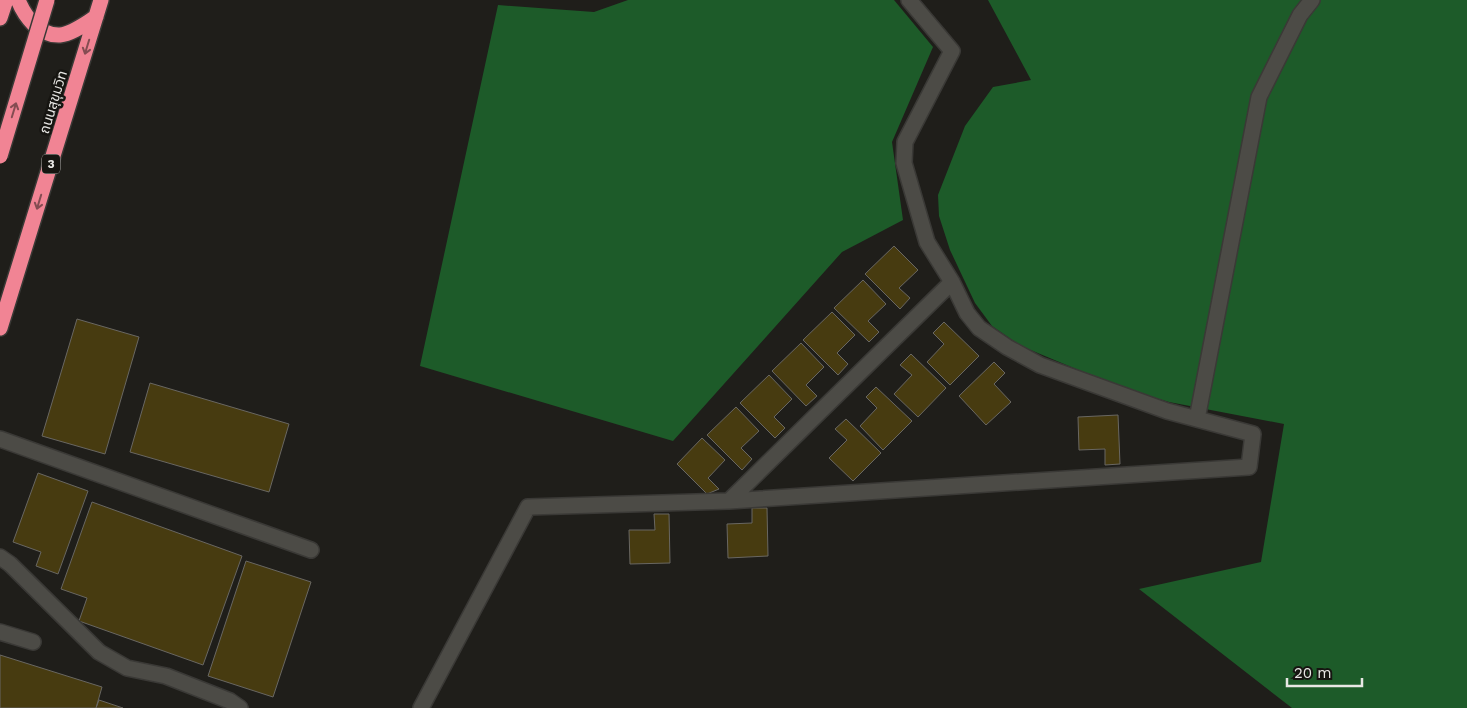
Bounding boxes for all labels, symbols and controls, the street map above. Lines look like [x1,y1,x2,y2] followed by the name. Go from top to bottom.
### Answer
[81,38,91,54] one-way arrow
[36,68,71,136] street label: ถนนสุขุมวิท
[10,102,20,118] one-way arrow
[42,154,60,173] road number: 3
[34,194,43,209] one-way arrow
[1287,656,1362,688] scale bar
[1294,664,1332,682] text: 20 m

